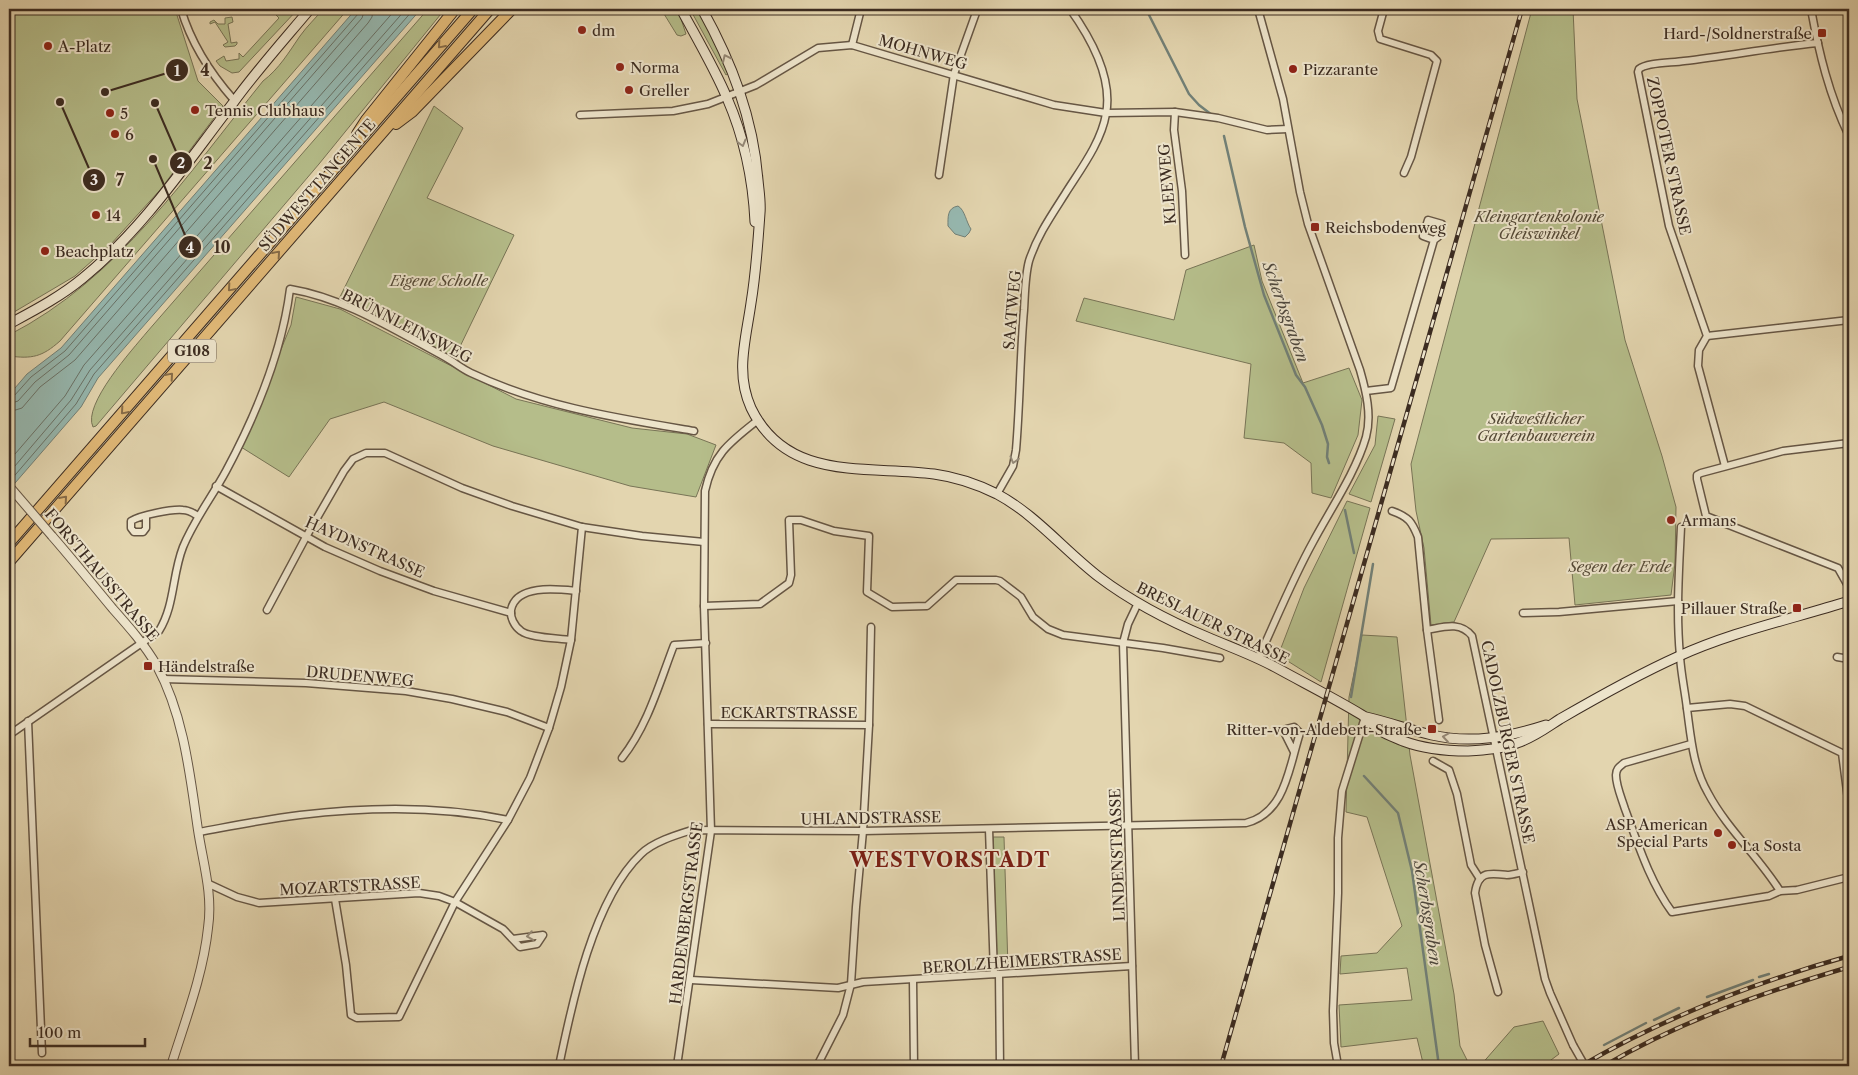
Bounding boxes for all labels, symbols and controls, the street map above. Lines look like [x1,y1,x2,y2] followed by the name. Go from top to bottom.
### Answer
[592,21,615,40] place label: dm
[576,24,588,36] marker: dm
[1663,24,1812,43] place label: Hard-/Soldnerstraße
[1816,27,1828,39] marker: Hard-/Soldnerstraße
[876,30,970,74] street label: MOHNWEG
[57,37,111,56] place label: A-Platz
[42,40,54,52] marker: A-Platz
[438,40,447,49] one-way arrow
[722,54,732,63] one-way arrow
[165,55,219,86] callout: 4
[630,58,679,77] place label: Norma
[200,60,210,80] text: 4
[1303,60,1378,79] place label: Pizzarante
[174,61,181,80] text: 1
[614,61,626,73] marker: Norma
[1287,63,1299,75] marker: Pizzarante
[1643,75,1695,237] street label: ZOPPOTER STRASSE
[639,81,690,100] place label: Greller
[623,84,635,96] marker: Greller
[205,101,324,120] place label: Tennis Clubhaus
[120,104,128,123] place label: 5
[189,104,201,116] marker: Tennis Clubhaus
[104,107,116,119] marker: 5
[254,115,380,255] street label: SÜDWESTTANGENTE
[125,125,134,144] place label: 6
[109,128,121,140] marker: 6
[736,139,747,148] one-way arrow
[1154,143,1180,225] street label: KLEEWEG
[168,147,223,178] callout: 2
[177,153,186,172] text: 2
[203,153,213,173] text: 2
[81,165,134,196] callout: 7
[90,170,98,189] text: 3
[116,170,125,190] text: 7
[106,206,121,225] place label: 14
[1473,207,1605,243] park label: Kleingartenkolonie Gleiswinkel
[90,209,102,221] marker: 14
[1325,218,1446,237] place label: Reichsbodenweg
[1309,221,1321,233] marker: Reichsbodenweg
[178,232,240,263] callout: 10
[213,237,231,257] text: 10
[186,238,195,257] text: 4
[55,242,134,261] place label: Beachplatz
[39,245,51,257] marker: Beachplatz
[271,250,280,259] one-way arrow
[1258,258,1314,365] water label: Scherbsgraben
[999,269,1025,351] street label: SAATWEG
[389,271,489,290] park label: Eigene Scholle
[228,283,237,292] one-way arrow
[339,285,475,367] street label: BRÜNNLEINSWEG
[168,340,216,362] road number: G108
[164,373,173,382] one-way arrow
[121,405,130,414] one-way arrow
[1477,409,1595,445] park label: Südwestlicher Gartenbauverein
[1009,455,1019,464] one-way arrow
[58,496,67,505] one-way arrow
[41,505,163,645] street label: FORSTHAUSSTRASSE
[1680,511,1736,530] place label: Armans
[302,512,428,582] street label: HAYDNSTRASSE
[1665,514,1677,526] marker: Armans
[1568,557,1672,576] park label: Segen der Erde
[1133,578,1293,668] street label: BRESLAUER STRASSE
[1681,599,1787,618] place label: Pillauer Straße
[1791,602,1803,614] marker: Pillauer Straße
[1477,639,1539,845] street label: CADOLZBURGER STRASSE
[158,657,255,676] place label: Händelstraße
[142,660,154,672] marker: Händelstraße
[305,662,415,690] street label: DRUDENWEG
[720,703,858,722] street label: ECKARTSTRASSE
[1226,720,1422,739] place label: Ritter-von-Aldebert-Straße
[1426,723,1438,735] marker: Ritter-von-Aldebert-Straße
[1441,733,1450,743] one-way arrow
[1105,788,1129,922] street label: LINDENSTRASSE
[801,807,941,829] street label: UHLANDSTRASSE
[1604,815,1709,851] place label: ASP American Special Parts
[665,821,707,1005] street label: HARDENBERGSTRASSE
[1712,827,1724,839] marker: ASP American Special Parts
[1742,836,1801,855] place label: La Sosta
[1726,839,1738,851] marker: La Sosta
[849,848,1050,872] district label: WESTVORSTADT
[1410,858,1446,967] water label: Scherbsgraben
[279,873,421,899] street label: MOZARTSTRASSE
[526,931,534,941] one-way arrow
[922,945,1122,977] street label: BEROLZHEIMERSTRASSE
[30,1015,145,1047] scale bar
[38,1023,81,1042] text: 100 m

